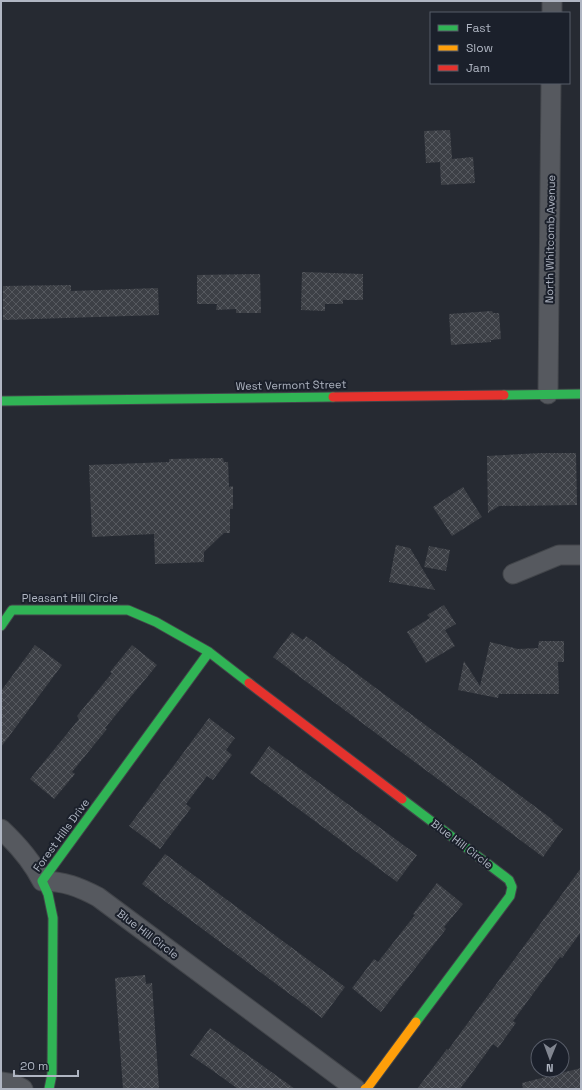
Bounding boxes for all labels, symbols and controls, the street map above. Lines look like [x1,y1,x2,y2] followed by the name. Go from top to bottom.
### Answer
[430,12,570,84] legend
[466,20,491,36] text: Fast
[466,40,493,56] text: Slow
[466,60,490,76] text: Jam
[542,175,558,303] street label: North Whitcomb Avenue
[235,377,347,393] street label: West Vermont Street
[22,591,118,605] street label: Pleasant Hill Circle
[30,796,92,874] street label: Forest Hills Drive
[428,816,496,872] street label: Blue Hill Circle
[114,906,182,962] street label: Blue Hill Circle
[530,1038,570,1078] north arrow
[14,1052,78,1078] scale bar
[20,1058,48,1074] text: 20 m
[546,1061,554,1075] text: N

